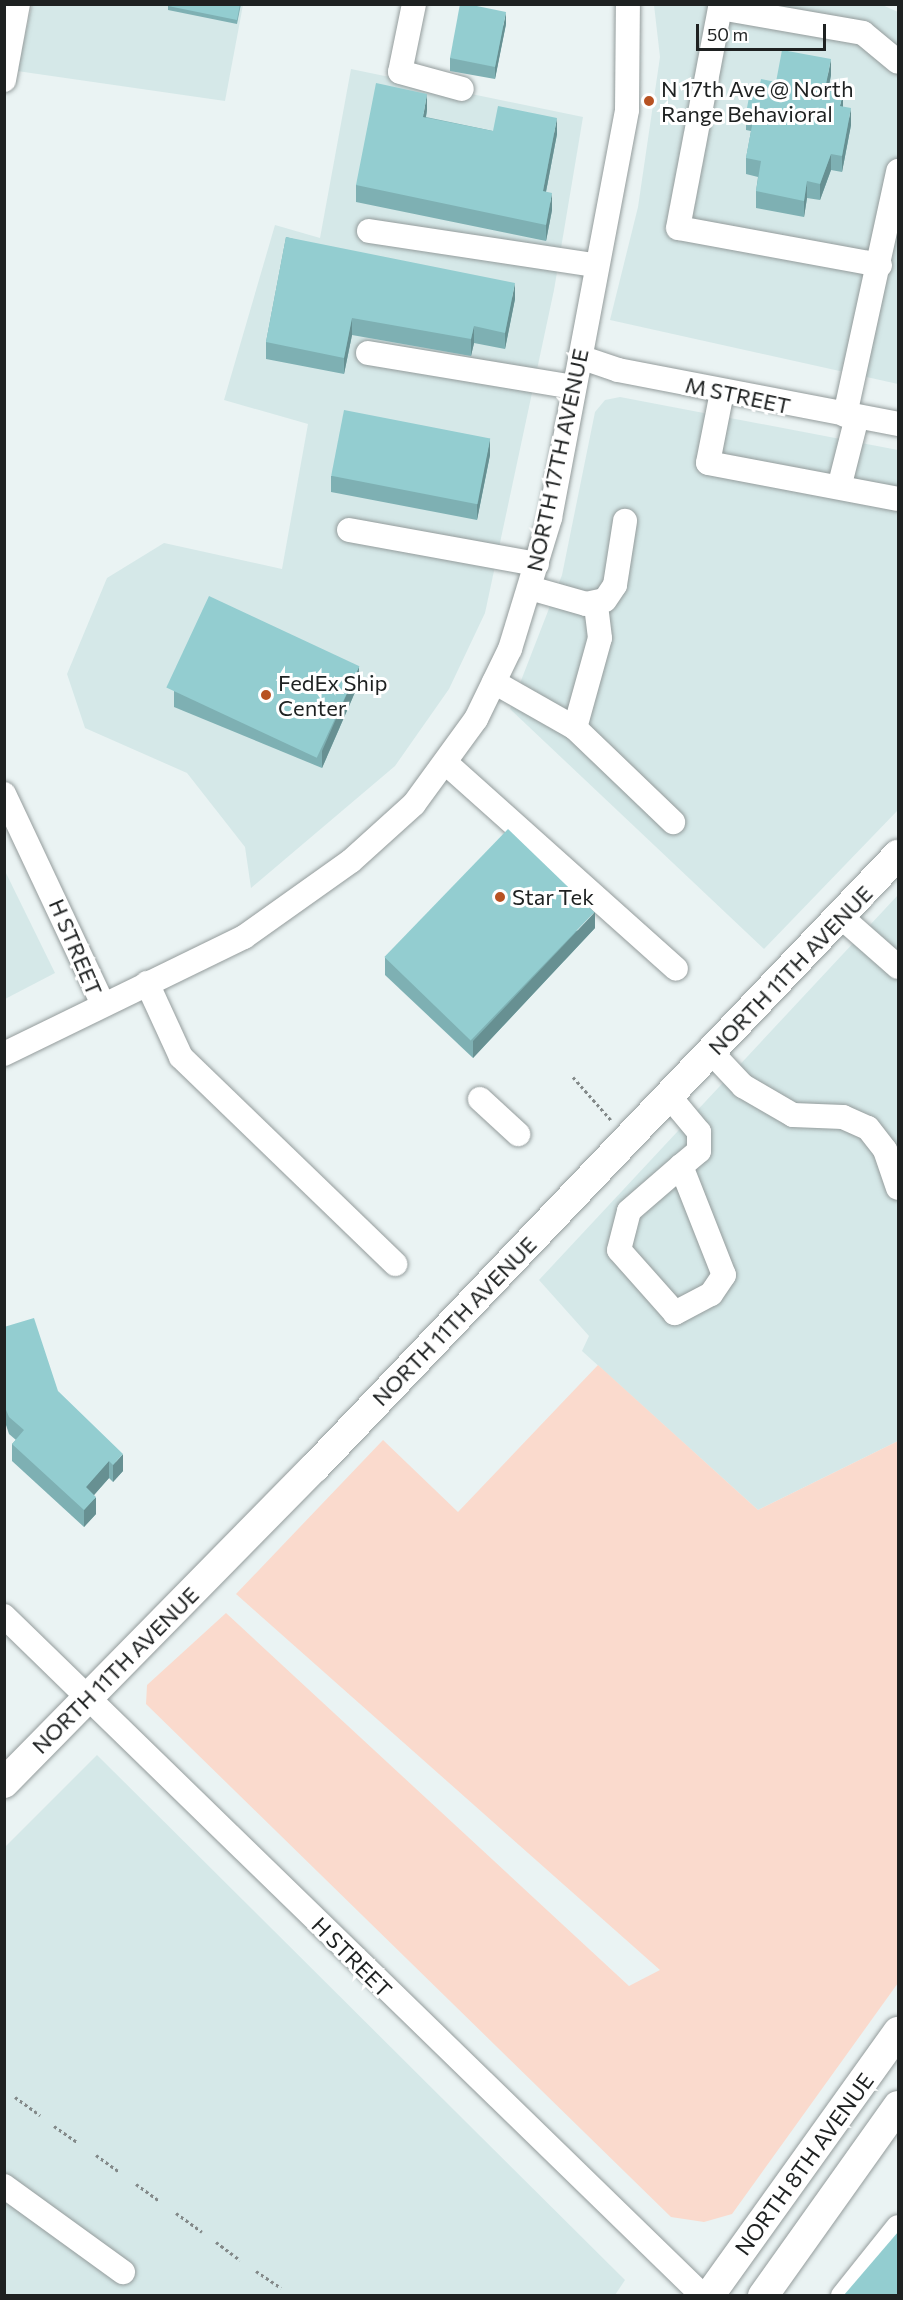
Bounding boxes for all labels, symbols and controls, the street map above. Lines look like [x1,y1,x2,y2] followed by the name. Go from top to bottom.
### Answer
[699,12,830,50] scale bar
[707,23,748,45] text: 50 m
[661,75,853,126] place label: N 17th Ave @ North Range Behavioral
[642,94,656,108] marker: N 17th Ave @ North Range Behavioral
[520,346,594,574] street label: NORTH 17TH AVENUE
[683,371,793,419] street label: M STREET
[278,669,388,720] place label: FedEx Ship Center
[259,688,273,702] marker: FedEx Ship Center
[702,880,878,1060] street label: NORTH 11TH AVENUE
[512,884,594,910] place label: Star Tek
[493,890,507,904] marker: Star Tek
[44,895,108,999] street label: H STREET
[366,1231,542,1411] street label: NORTH 11TH AVENUE
[26,1581,204,1759] street label: NORTH 11TH AVENUE
[306,1911,398,2003] street label: H STREET
[729,2068,879,2260] street label: NORTH 8TH AVENUE

